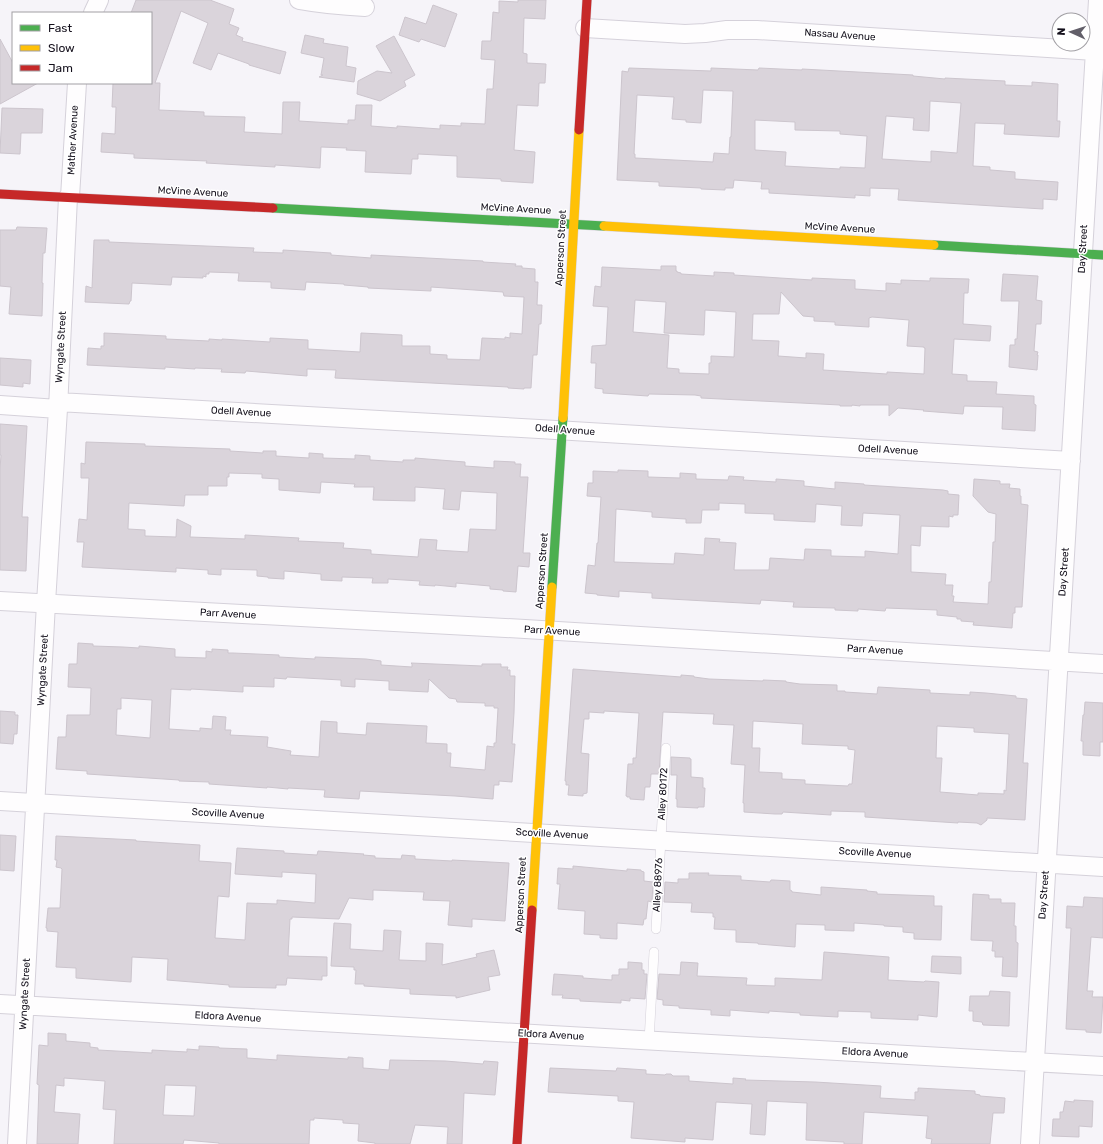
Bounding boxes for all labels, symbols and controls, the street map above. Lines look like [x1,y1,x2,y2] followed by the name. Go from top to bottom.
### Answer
[12,12,152,84] legend
[1051,12,1091,52] north arrow
[48,21,72,35] text: Fast
[804,27,876,44] street label: Nassau Avenue
[1055,27,1068,36] text: N
[48,41,75,55] text: Slow
[48,61,73,75] text: Jam
[65,104,81,175] street label: Mather Avenue
[157,184,229,200] street label: McVine Avenue
[480,201,552,217] street label: McVine Avenue
[553,210,569,286] street label: Apperson Street
[804,220,876,236] street label: McVine Avenue
[1076,224,1090,274] street label: Day Street
[53,311,69,383] street label: Wyngate Street
[211,404,272,420] street label: Odell Avenue
[534,422,596,438] street label: Odell Avenue
[858,442,919,458] street label: Odell Avenue
[533,532,551,609] street label: Apperson Street
[1056,547,1072,597] street label: Day Street
[200,607,257,621] street label: Parr Avenue
[524,624,581,638] street label: Parr Avenue
[35,634,51,706] street label: Wyngate Street
[847,643,904,657] street label: Parr Avenue
[656,767,670,821] street label: Alley 80172
[191,806,265,822] street label: Scoville Avenue
[515,826,589,842] street label: Scoville Avenue
[838,845,912,861] street label: Scoville Avenue
[513,857,529,933] street label: Apperson Street
[651,858,665,912] street label: Alley 88976
[1036,870,1052,920] street label: Day Street
[17,958,33,1030] street label: Wyngate Street
[194,1009,262,1025] street label: Eldora Avenue
[517,1027,585,1043] street label: Eldora Avenue
[841,1045,909,1061] street label: Eldora Avenue

